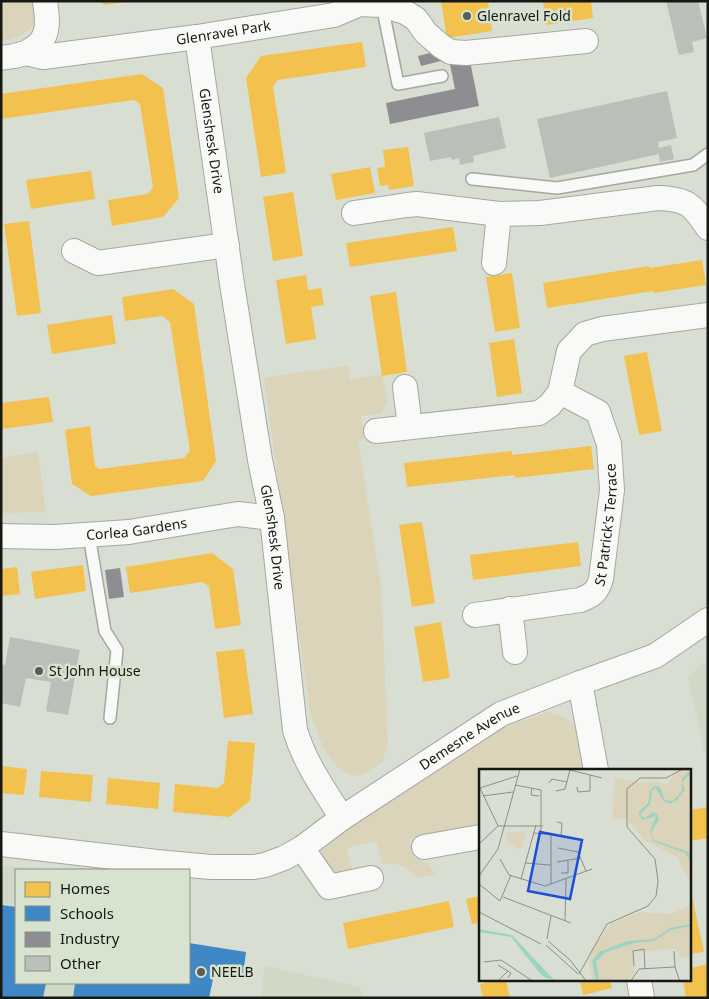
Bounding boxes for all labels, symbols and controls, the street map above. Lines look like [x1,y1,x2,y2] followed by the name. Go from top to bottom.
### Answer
[477,6,571,25] place label: Glenravel Fold
[461,10,473,22] marker: Glenravel Fold
[175,15,273,49] street label: Glenravel Park
[195,87,229,195] street label: Glenshesk Drive
[589,463,621,589] street label: St Patrick's Terrace
[256,483,290,591] street label: Glenshesk Drive
[85,513,189,544] street label: Corlea Gardens
[49,661,141,680] place label: St John House
[33,665,45,677] marker: St John House
[415,698,522,774] street label: Demesne Avenue
[479,769,692,982] inset map
[15,869,190,984] legend
[60,878,110,898] text: Homes
[60,903,114,923] text: Schools
[60,928,120,948] text: Industry
[60,953,101,973] text: Other
[211,962,254,981] place label: NEELB
[195,966,207,978] marker: NEELB

